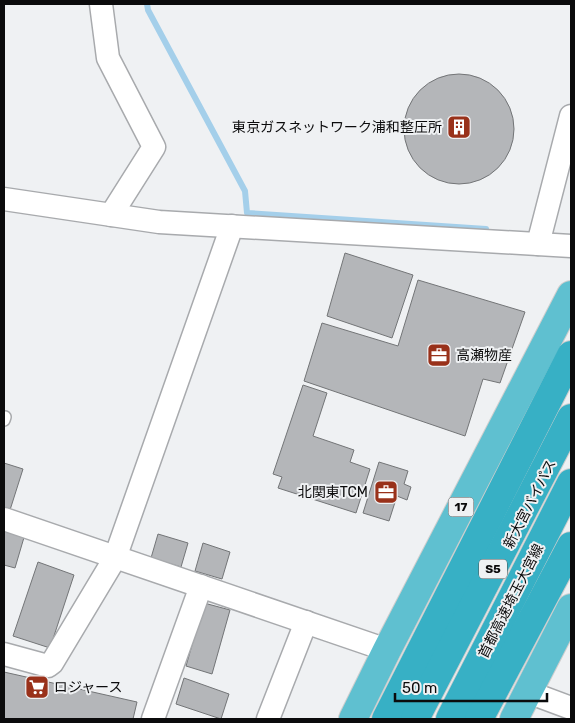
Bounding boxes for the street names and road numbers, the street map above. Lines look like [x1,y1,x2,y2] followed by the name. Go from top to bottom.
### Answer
[500,457,560,551] street label: 新大宮バイパス
[448,498,474,516] road number: 17
[475,541,547,661] street label: 首都高速埼玉大宮線
[479,560,507,578] road number: S5

